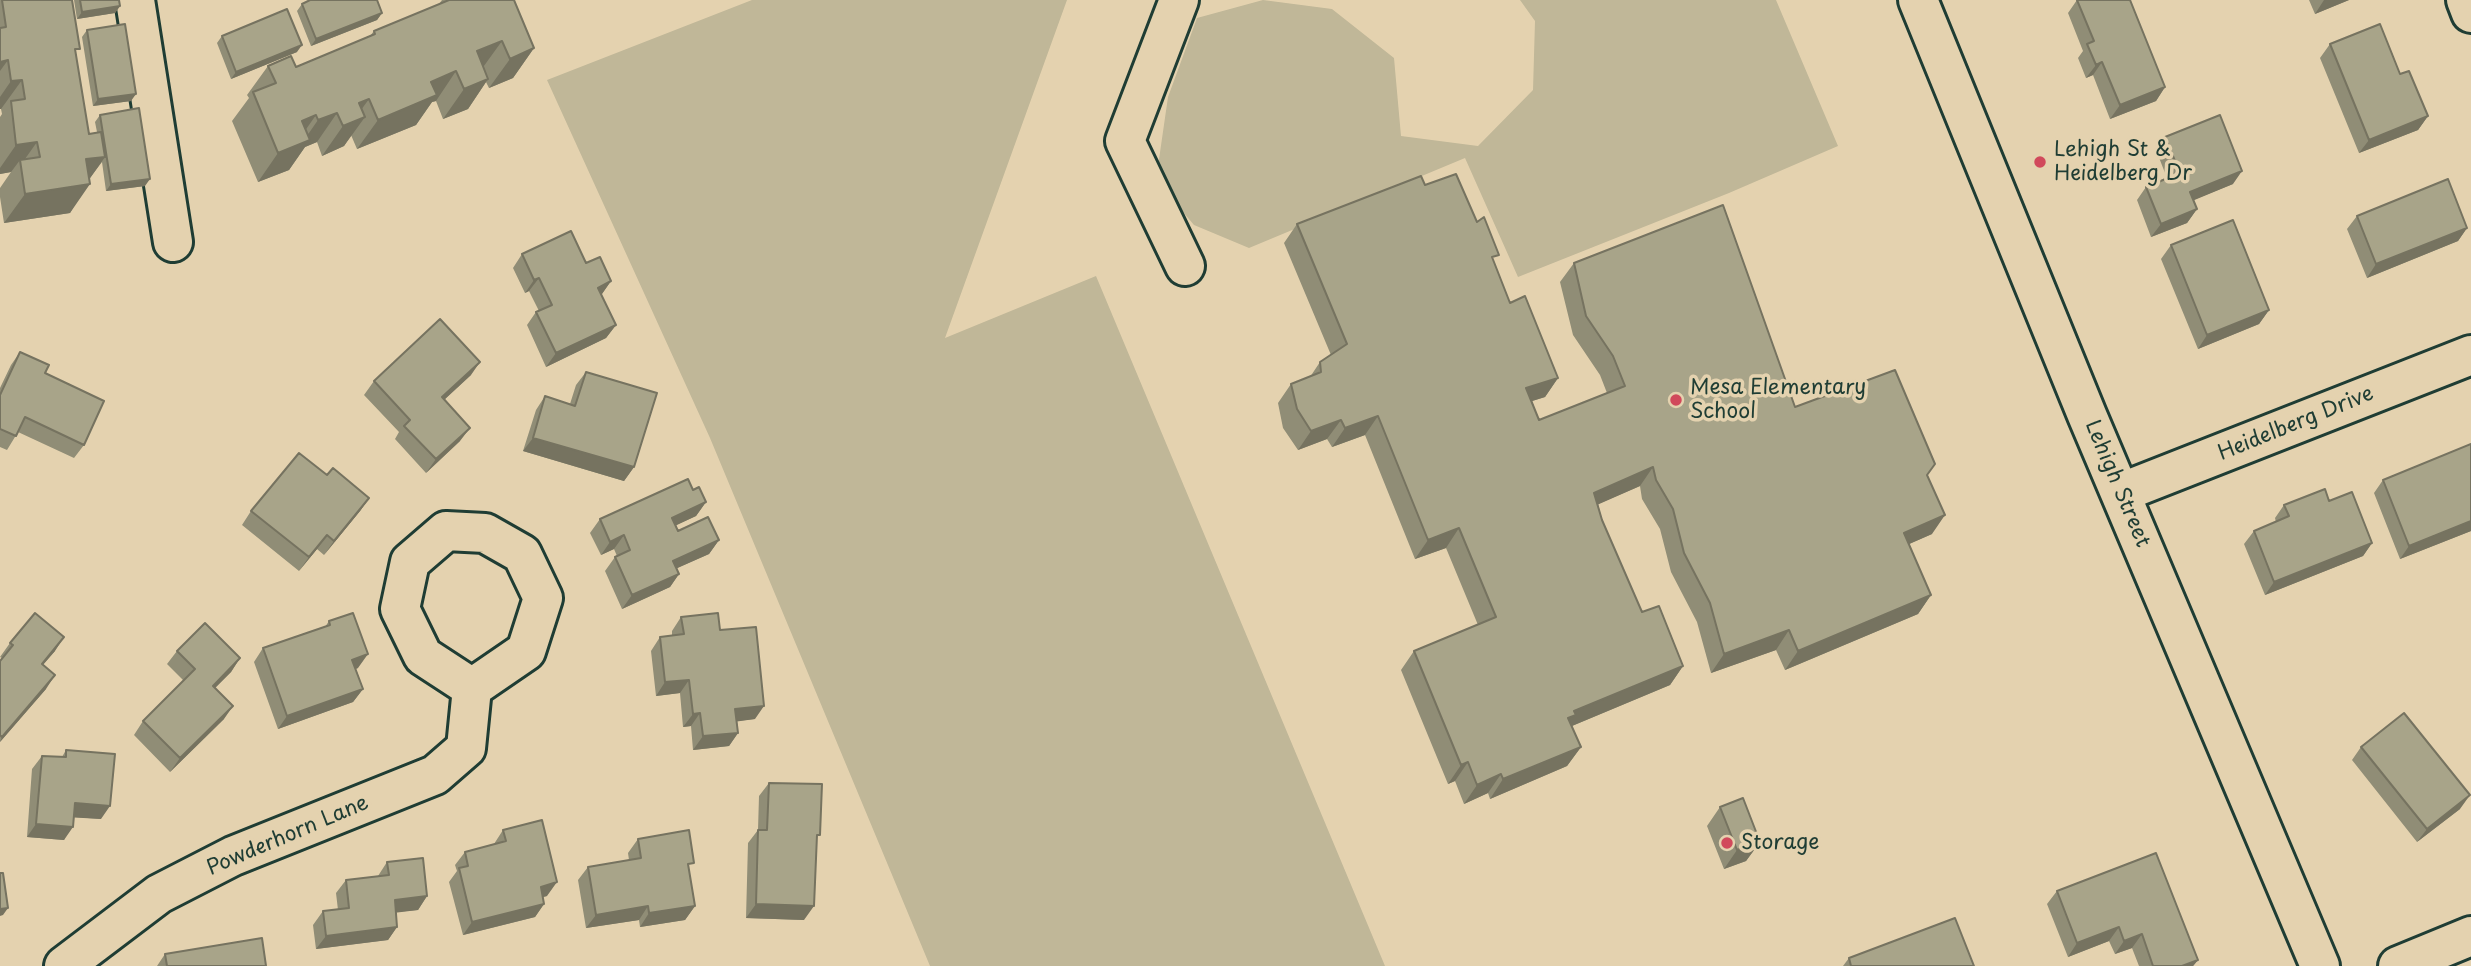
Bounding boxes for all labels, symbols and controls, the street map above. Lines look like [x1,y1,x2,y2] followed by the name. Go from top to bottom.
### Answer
[2054,137,2192,187] place label: Lehigh St & Heidelberg Dr
[2032,154,2048,170] marker: Lehigh St & Heidelberg Dr
[1690,375,1866,425] place label: Mesa Elementary School
[2215,381,2377,467] street label: Heidelberg Drive
[1668,392,1684,408] marker: Mesa Elementary School
[2079,417,2155,551] street label: Lehigh Street
[203,791,373,881] street label: Powderhorn Lane
[1741,830,1819,856] place label: Storage
[1719,835,1735,851] marker: Storage

